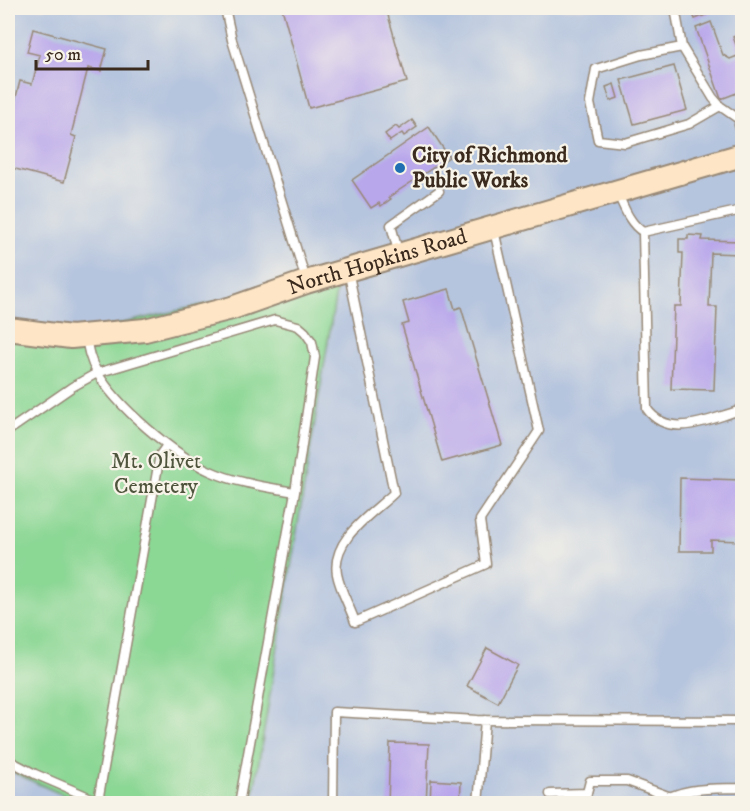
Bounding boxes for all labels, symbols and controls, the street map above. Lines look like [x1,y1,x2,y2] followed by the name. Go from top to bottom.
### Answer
[36,33,148,71] scale bar
[45,44,81,66] text: 50 m
[412,142,569,194] place label: City of Richmond Public Works
[393,161,407,175] marker: City of Richmond Public Works
[284,222,470,301] street label: North Hopkins Road
[111,448,201,500] park label: Mt. Olivet Cemetery

